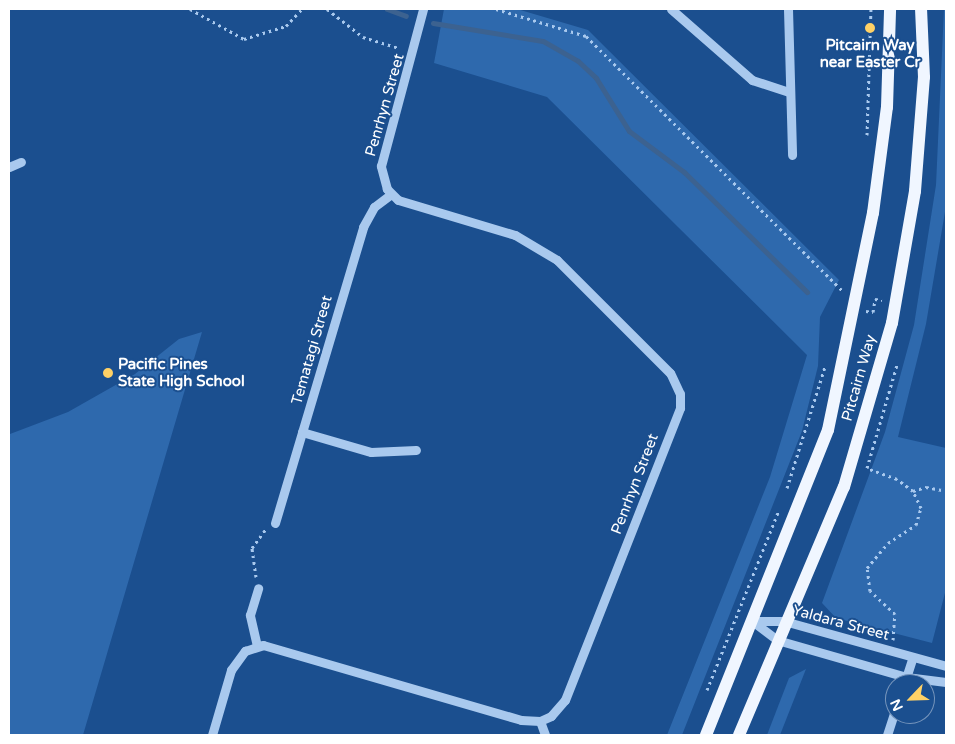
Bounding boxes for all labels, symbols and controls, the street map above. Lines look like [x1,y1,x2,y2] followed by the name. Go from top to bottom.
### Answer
[864,22,876,34] marker: Pitcairn Way near Easter Cr
[820,36,920,71] place label: Pitcairn Way near Easter Cr
[362,51,408,159] street label: Penrhyn Street
[288,293,336,407] street label: Tematagi Street
[838,333,880,423] street label: Pitcairn Way
[118,355,245,390] place label: Pacific Pines State High School
[102,367,114,379] marker: Pacific Pines State High School
[608,431,662,537] street label: Penrhyn Street
[791,601,891,645] street label: Yaldara Street
[885,674,935,724] north arrow
[887,696,907,713] text: N

